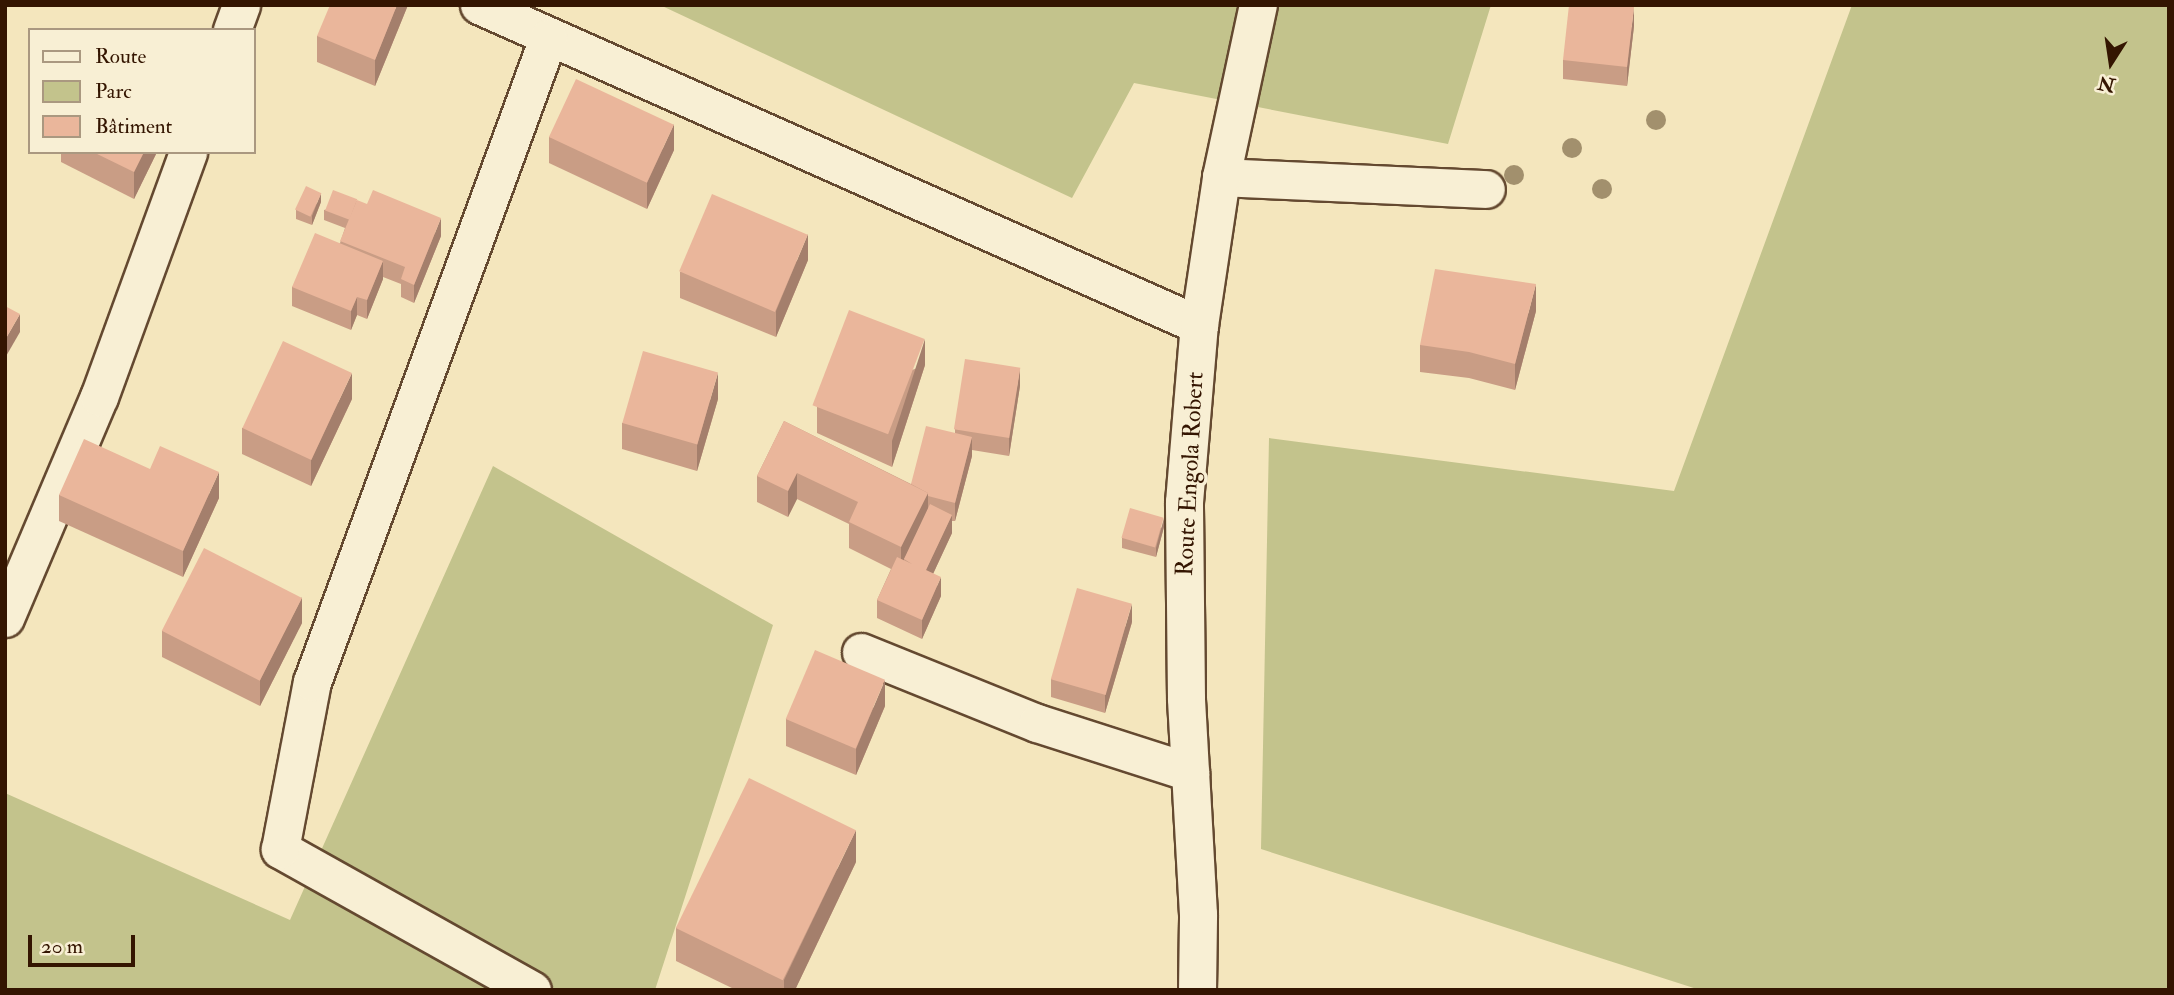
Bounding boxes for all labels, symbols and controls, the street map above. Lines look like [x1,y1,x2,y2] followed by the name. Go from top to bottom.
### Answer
[28,28,256,154] legend
[2076,28,2146,98] north arrow
[95,43,146,70] text: Route
[2096,70,2117,97] text: N
[95,78,132,105] text: Parc
[95,113,172,140] text: Bâtiment
[1170,371,1210,577] street label: Route Engola Robert
[32,922,138,966] scale bar
[41,933,83,960] text: 20 m

